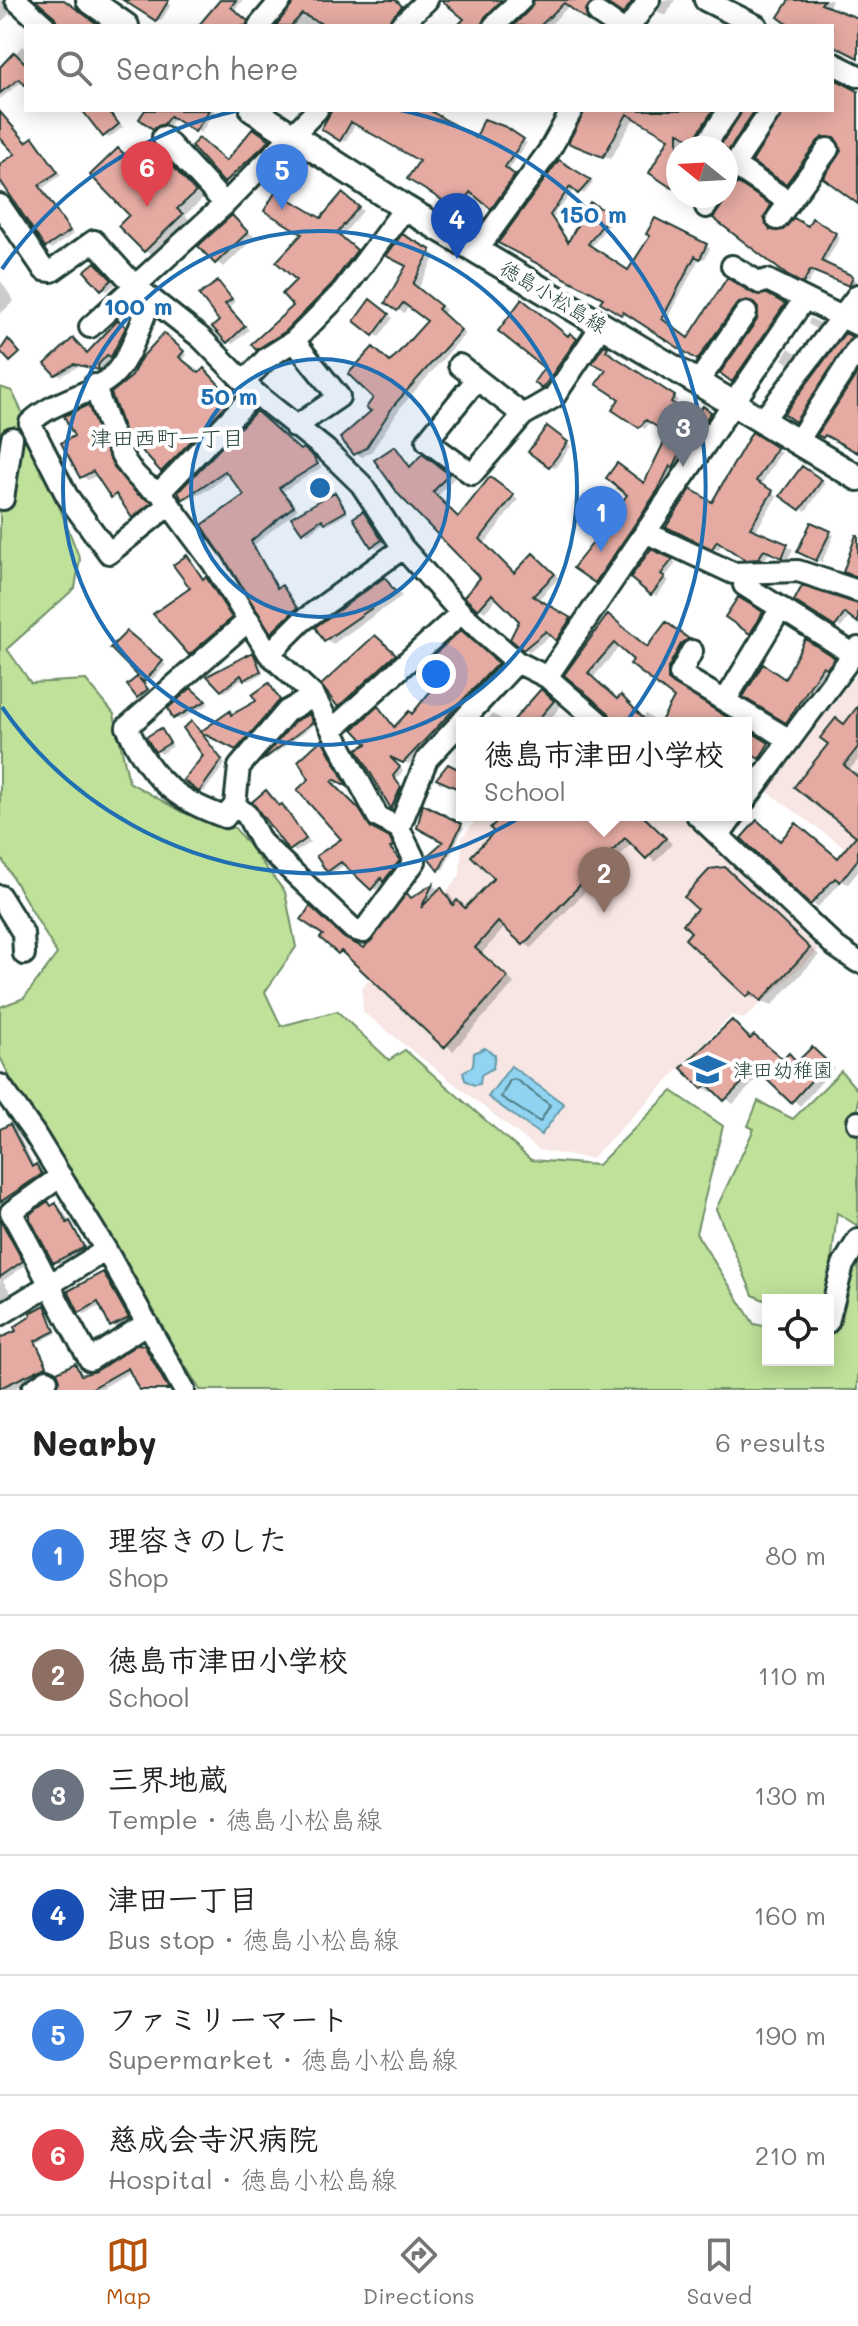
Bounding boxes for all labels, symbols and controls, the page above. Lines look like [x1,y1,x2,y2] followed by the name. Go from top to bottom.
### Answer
[24,24,834,112] search box
[52,46,96,90] icon: search
[116,48,299,88] text: Search here
[666,136,738,208] north arrow
[121,141,173,207] pin: 6
[256,144,308,210] pin: 5
[431,193,483,259] pin: 4
[559,198,627,229] text: 150 m
[496,254,612,338] street label: 徳島小松島線
[103,290,173,321] text: 100 m
[200,380,258,411] text: 50 m
[657,401,709,467] pin: 3
[90,423,244,452] district label: 津田西町一丁目
[306,474,334,502] centre of rings
[575,486,627,552] pin: 1
[416,654,456,694] your location
[456,717,752,821] popup
[484,733,724,773] text: 徳島市津田小学校
[484,774,566,808] text: School
[578,847,630,913] pin: 2
[688,1050,726,1088] school or university icon: 津田幼稚園
[733,1056,833,1082] place label: 津田幼稚園
[762,1294,834,1366] map controls
[762,1294,834,1366] button: locate
[32,1420,157,1465] text: Nearby
[715,1425,826,1459] text: 6 results
[108,1519,288,1559] text: 理容きのした
[52,1538,64,1572] text: 1
[765,1538,826,1572] text: 80 m
[108,1560,169,1594] text: Shop
[108,1639,348,1679] text: 徳島市津田小学校
[51,1658,65,1692] text: 2
[758,1658,826,1692] text: 110 m
[108,1680,190,1714] text: School
[108,1758,228,1798] text: 三界地蔵
[50,1778,66,1812] text: 3
[754,1778,826,1812] text: 130 m
[108,1802,382,1836] text: Temple · 徳島小松島線
[108,1878,258,1918] text: 津田一丁目
[50,1898,66,1932] text: 4
[754,1898,826,1932] text: 160 m
[108,1922,399,1956] text: Bus stop · 徳島小松島線
[108,1998,349,2038] text: ファミリーマート
[50,2018,66,2052] text: 5
[754,2018,826,2052] text: 190 m
[108,2042,457,2076] text: Supermarket · 徳島小松島線
[108,2118,318,2158] text: 慈成会寺沢病院
[50,2138,66,2172] text: 6
[755,2138,826,2172] text: 210 m
[108,2162,397,2196] text: Hospital · 徳島小松島線
[106,2233,151,2310] tab: Map
[363,2233,475,2310] tab: Directions
[687,2233,752,2310] tab: Saved

